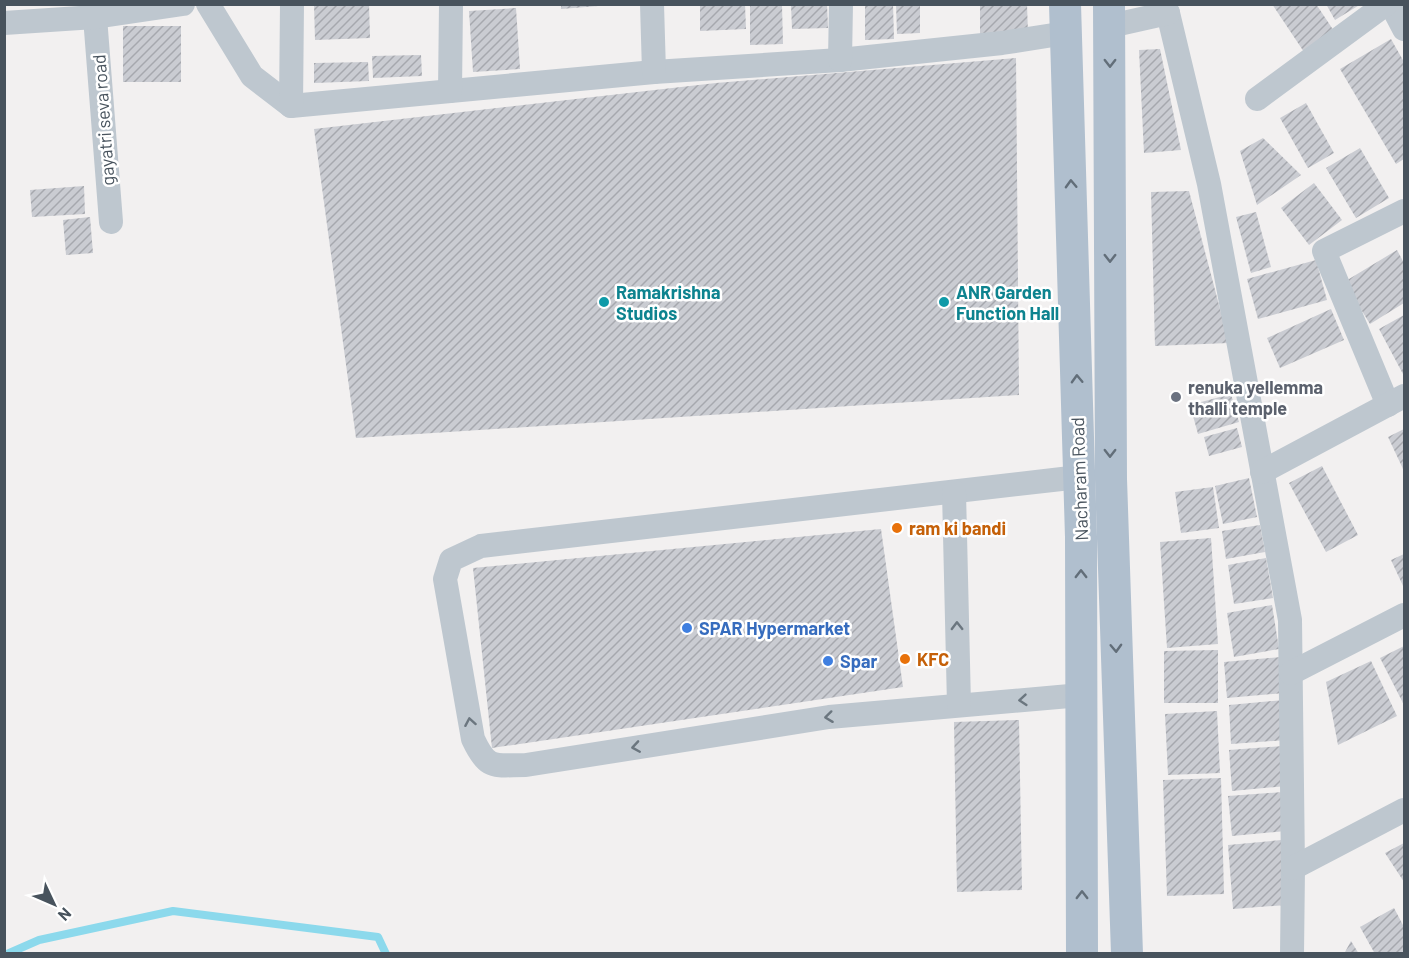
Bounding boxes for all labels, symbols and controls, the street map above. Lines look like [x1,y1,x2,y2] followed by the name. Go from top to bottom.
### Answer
[87,54,119,186] street label: gayatri seva road
[1104,58,1116,67] one-way arrow
[1065,180,1078,189] one-way arrow
[1104,253,1116,262] one-way arrow
[616,281,720,324] place label: Ramakrishna Studios
[956,281,1059,324] place label: ANR Garden Function Hall
[597,295,611,309] marker: Ramakrishna Studios
[937,295,951,309] marker: ANR Garden Function Hall
[1070,375,1083,384] one-way arrow
[1188,376,1323,419] place label: renuka yellemma thalli temple
[1169,390,1183,404] marker: renuka yellemma thalli temple
[1066,417,1092,541] street label: Nacharam Road
[1104,448,1117,457] one-way arrow
[909,517,1006,539] place label: ram ki bandi
[890,521,904,535] marker: ram ki bandi
[1075,570,1087,579] one-way arrow
[699,617,850,639] place label: SPAR Hypermarket
[680,621,694,635] marker: SPAR Hypermarket
[951,621,963,630] one-way arrow
[1110,643,1123,652] one-way arrow
[917,648,949,670] place label: KFC
[840,650,877,672] place label: Spar
[898,652,912,666] marker: KFC
[821,654,835,668] marker: Spar
[1019,693,1028,706] one-way arrow
[824,710,833,723] one-way arrow
[465,718,477,727] one-way arrow
[632,740,642,753] one-way arrow
[24,874,84,934] north arrow
[1076,891,1088,900] one-way arrow
[55,904,76,925] text: N

